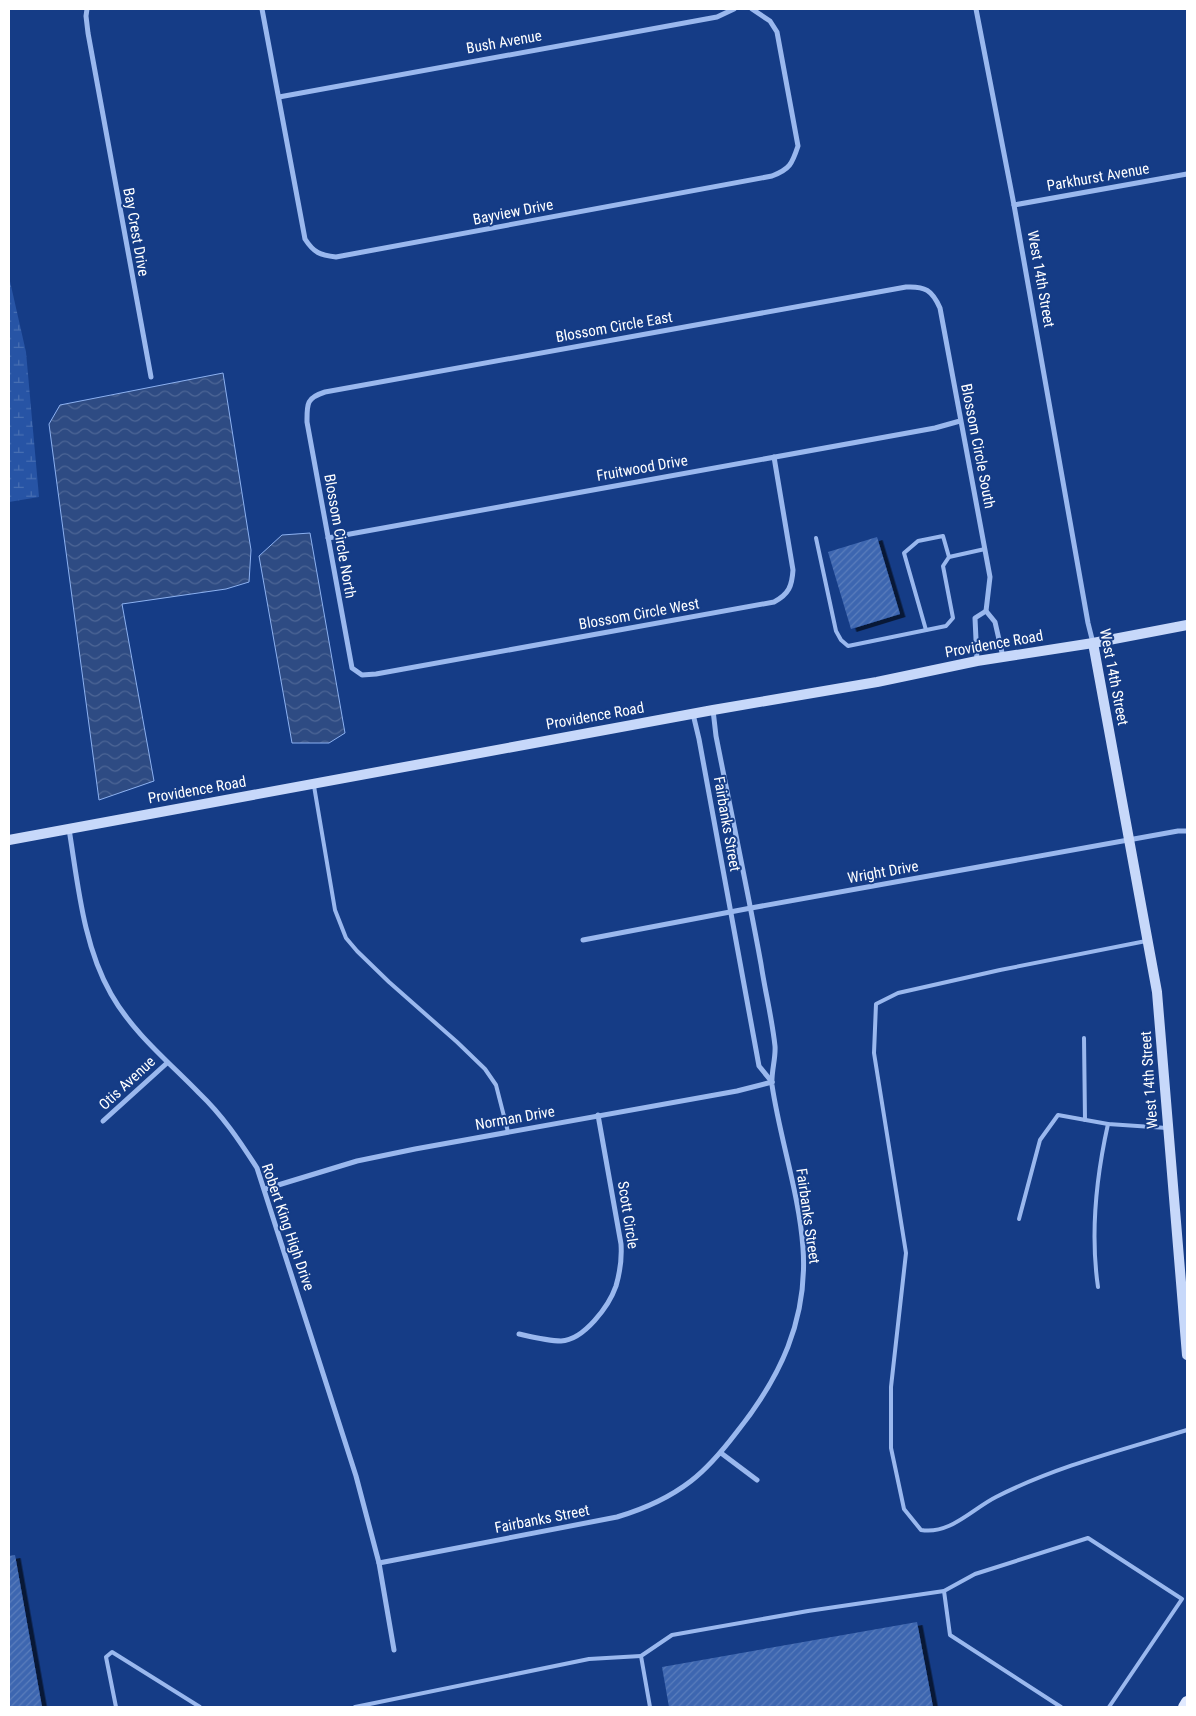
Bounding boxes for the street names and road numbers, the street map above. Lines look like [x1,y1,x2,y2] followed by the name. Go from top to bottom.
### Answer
[465,27,543,57] street label: Bush Avenue
[1045,159,1151,195] street label: Parkhurst Avenue
[119,186,153,278] street label: Bay Crest Drive
[471,195,555,229] street label: Bayview Drive
[1024,229,1058,329] street label: West 14th Street
[554,308,674,346] street label: Blossom Circle East
[957,382,999,510] street label: Blossom Circle South
[595,451,689,485] street label: Fruitwood Drive
[320,473,360,599] street label: Blossom Circle North
[577,595,701,633] street label: Blossom Circle West
[944,627,1044,661] street label: Providence Road
[1096,627,1132,727] street label: West 14th Street
[545,699,645,733] street label: Providence Road
[147,773,247,807] street label: Providence Road
[710,775,744,873] street label: Fairbanks Street
[846,857,920,887] street label: Wright Drive
[1137,1030,1161,1130] street label: West 14th Street
[95,1052,159,1114] street label: Otis Avenue
[474,1102,556,1134] street label: Norman Drive
[258,1161,318,1293] street label: Robert King High Drive
[792,1167,824,1265] street label: Fairbanks Street
[614,1180,642,1250] street label: Scott Circle
[493,1501,591,1537] street label: Fairbanks Street

